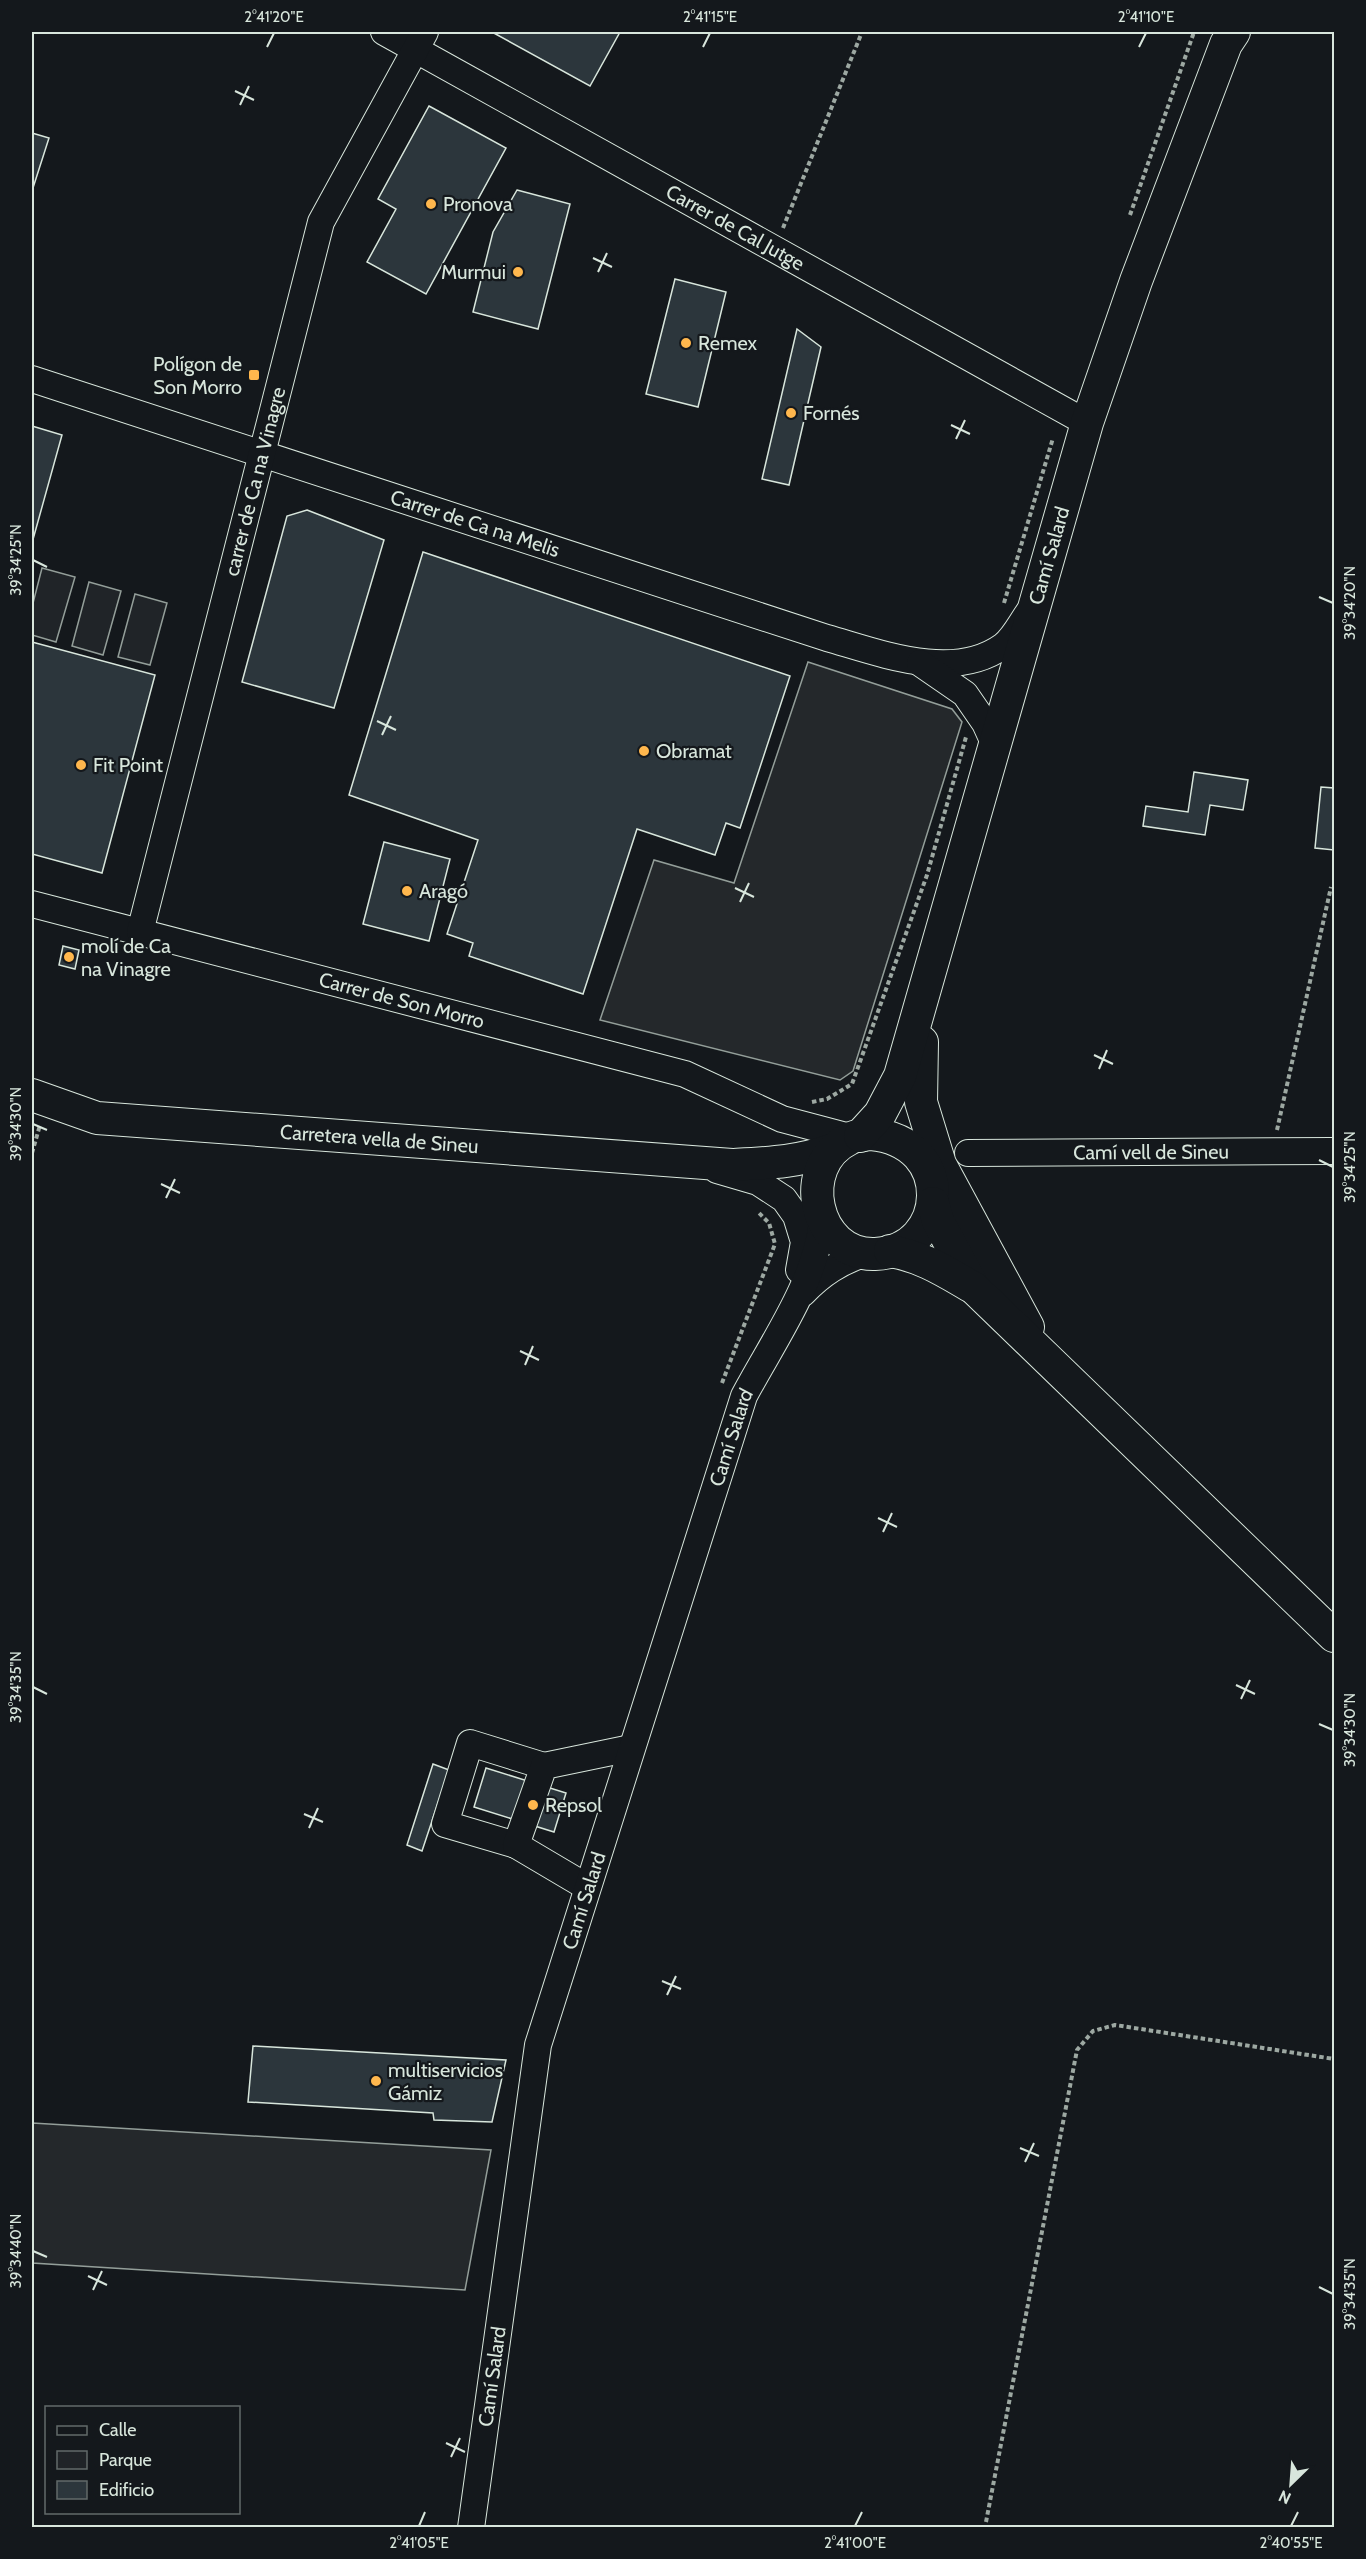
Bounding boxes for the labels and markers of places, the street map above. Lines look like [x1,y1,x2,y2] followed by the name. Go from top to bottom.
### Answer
[443,192,513,216] place label: Pronova
[424,197,438,211] marker: Pronova
[441,260,506,284] place label: Murmui
[511,265,525,279] marker: Murmui
[698,331,758,355] place label: Remex
[679,336,693,350] marker: Remex
[153,352,242,399] place label: Polígon de Son Morro
[247,368,261,382] marker: Polígon de Son Morro
[803,401,860,425] place label: Fornés
[784,406,798,420] marker: Fornés
[656,739,732,763] place label: Obramat
[637,744,651,758] marker: Obramat
[93,753,163,777] place label: Fit Point
[74,758,88,772] marker: Fit Point
[419,879,468,903] place label: Aragó
[400,884,414,898] marker: Aragó
[81,934,171,981] place label: molí de Ca na Vinagre
[62,950,76,964] marker: molí de Ca na Vinagre
[545,1793,602,1817] place label: Repsol
[526,1798,540,1812] marker: Repsol
[388,2058,503,2105] place label: multiservicios Gámiz
[369,2074,383,2088] marker: multiservicios Gámiz

